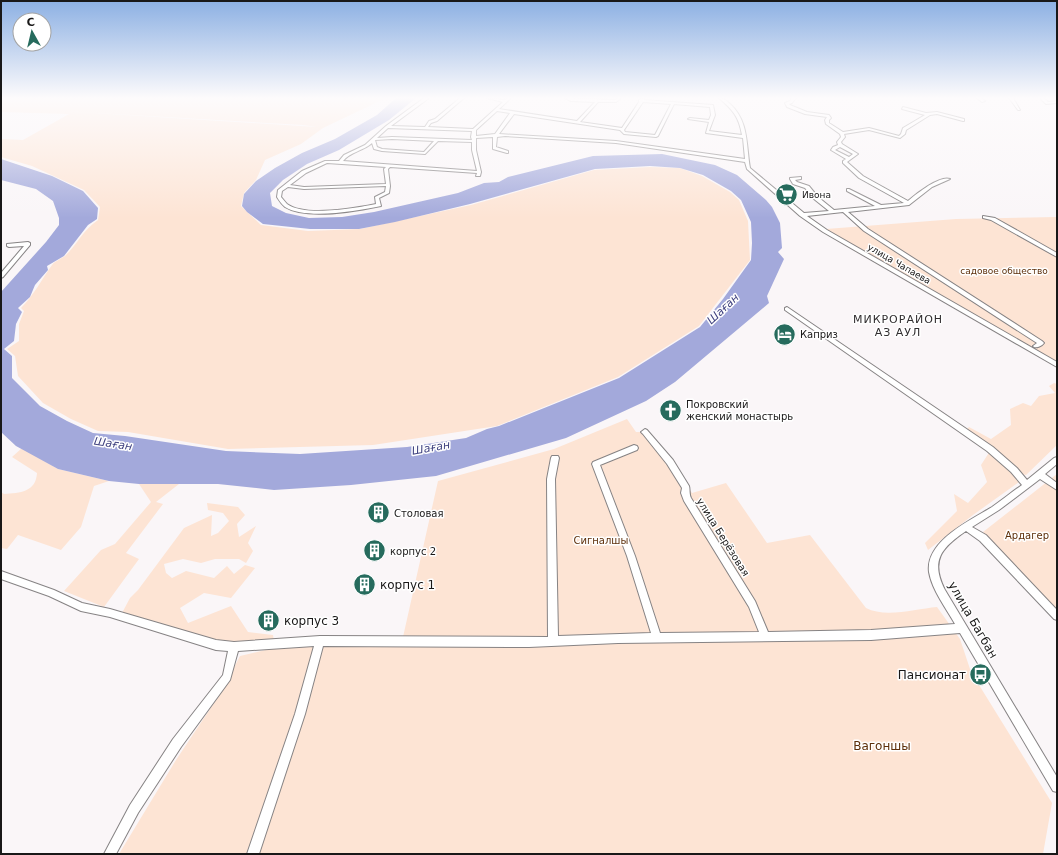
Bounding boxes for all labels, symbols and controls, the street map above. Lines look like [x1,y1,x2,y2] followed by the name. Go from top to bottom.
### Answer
[12,12,52,52] north arrow
[26,16,36,30] text: С
[773,182,799,208] supermarket icon: Ивона
[802,190,831,200] place label: Ивона
[866,242,932,286] street label: улица Чапаева
[960,266,1048,276] park label: садовое общество
[704,291,742,327] water label: Шаған
[853,313,943,339] district label: МИКРОРАЙОН АЗ АУЛ
[772,321,798,347] hotel icon: Каприз
[800,329,838,340] place label: Каприз
[657,397,683,423] church icon: Покровский женский монастырь
[686,399,793,422] place label: Покровский женский монастырь
[93,435,133,453] water label: Шаған
[411,438,451,458] water label: Шаған
[695,496,751,578] street label: улица Берёзовая
[366,500,392,526] building icon: Столовая
[394,508,443,519] place label: Столовая
[1005,530,1049,541] park label: Ардагер
[574,535,628,546] park label: Сигналшы
[362,538,388,564] building icon: корпус 2
[390,546,436,557] place label: корпус 2
[352,572,378,598] building icon: корпус 1
[380,578,435,592] place label: корпус 1
[945,579,1001,661] street label: улица Багбан
[255,608,281,634] building icon: корпус 3
[284,614,339,628] place label: корпус 3
[968,662,994,688] bus stop icon: Пансионат
[898,668,966,682] place label: Пансионат
[853,739,911,753] park label: Вагоншы

